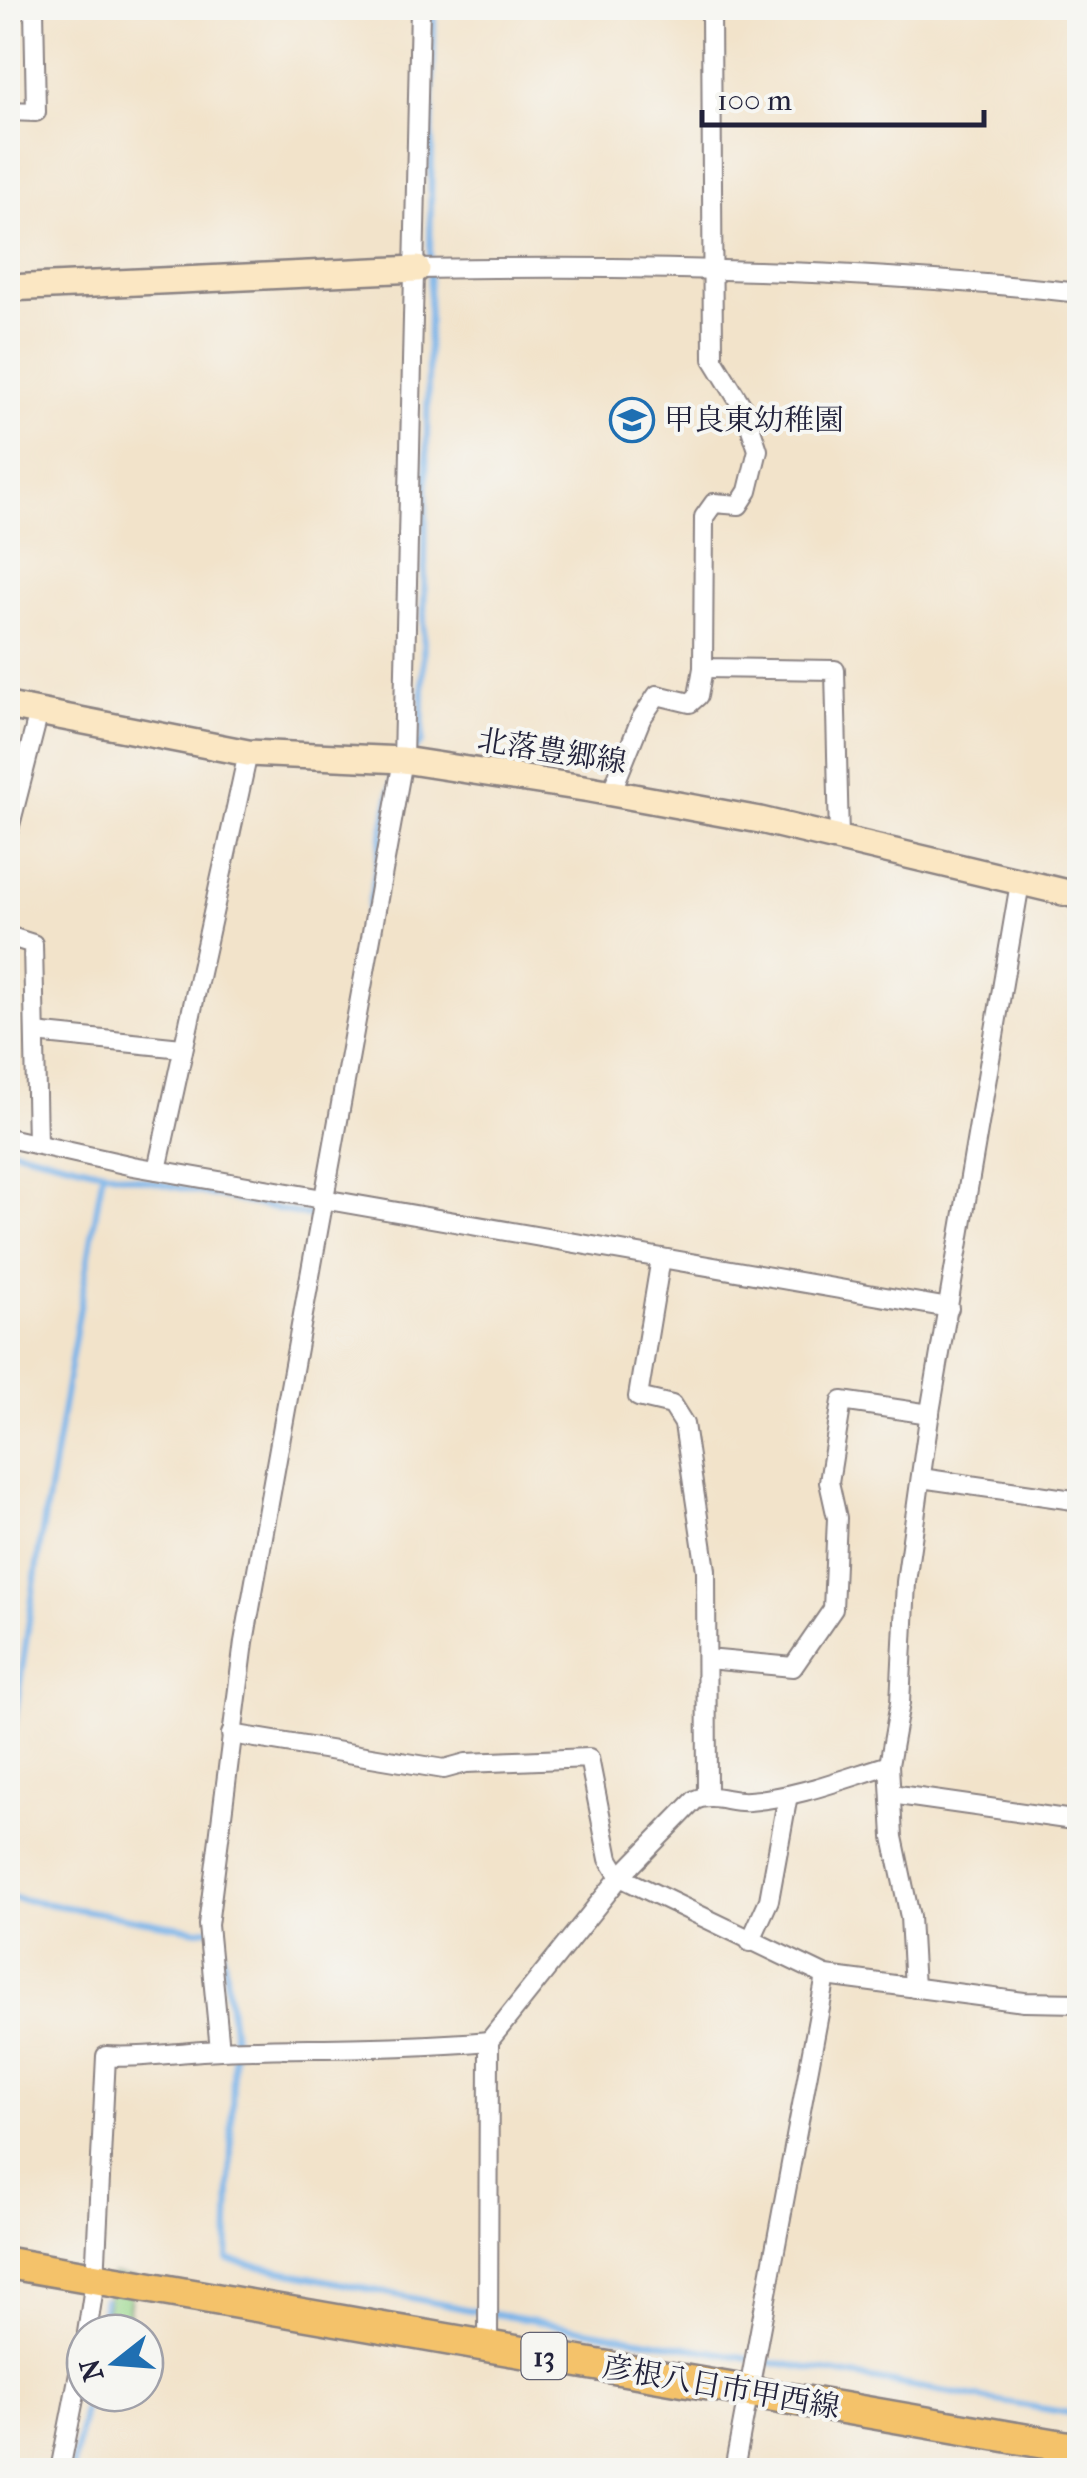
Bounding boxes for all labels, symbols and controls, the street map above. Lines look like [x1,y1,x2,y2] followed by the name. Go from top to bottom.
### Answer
[702,65,984,127] scale bar
[717,83,792,118] text: 100 m
[609,397,655,443] school or university icon: 甲良東幼稚園
[664,403,844,438] place label: 甲良東幼稚園
[475,722,629,781] street label: 北落豊郷線
[65,2313,165,2413] north arrow
[522,2333,566,2379] road number: 13
[600,2349,842,2426] street label: 彦根八日市甲西線
[72,2354,110,2385] text: N

